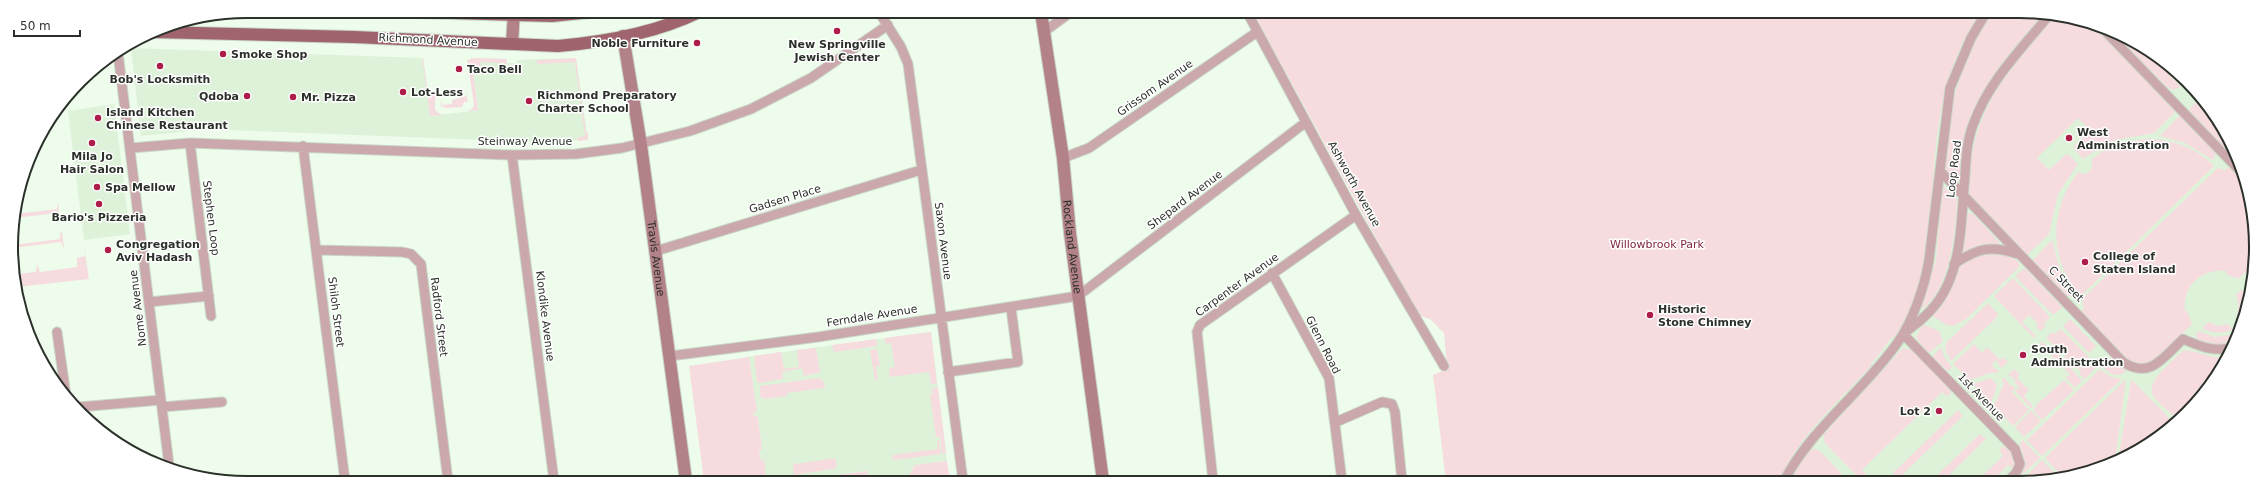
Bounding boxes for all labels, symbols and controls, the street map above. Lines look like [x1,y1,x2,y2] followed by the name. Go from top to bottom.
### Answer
[14,12,80,38] scale bar
[20,19,51,33] text: 50 m
[832,26,842,36] marker: New Springville Jewish Center
[378,31,478,49] street label: Richmond Avenue
[592,37,689,50] place label: Noble Furniture
[692,38,702,48] marker: Noble Furniture
[788,38,886,64] place label: New Springville Jewish Center
[231,48,308,61] place label: Smoke Shop
[218,49,228,59] marker: Smoke Shop
[1115,57,1196,119] street label: Grissom Avenue
[155,61,165,71] marker: Bob's Locksmith
[467,63,522,76] place label: Taco Bell
[454,64,464,74] marker: Taco Bell
[110,73,210,86] place label: Bob's Locksmith
[411,86,463,99] place label: Lot-Less
[398,87,408,97] marker: Lot-Less
[537,89,677,115] place label: Richmond Preparatory Charter School
[199,90,239,103] place label: Qdoba
[242,91,252,101] marker: Qdoba
[301,91,356,104] place label: Mr. Pizza
[288,92,298,102] marker: Mr. Pizza
[524,96,534,106] marker: Richmond Preparatory Charter School
[106,106,228,132] place label: Island Kitchen Chinese Restaurant
[93,113,103,123] marker: Island Kitchen Chinese Restaurant
[2077,126,2169,152] place label: West Administration
[2064,133,2074,143] marker: West Administration
[478,135,573,148] street label: Steinway Avenue
[87,138,97,148] marker: Mila Jo Hair Salon
[1325,139,1383,229] street label: Ashworth Avenue
[1944,140,1964,198] street label: Loop Road
[60,150,124,176] place label: Mila Jo Hair Salon
[1145,168,1225,232] street label: Shepard Avenue
[200,180,222,256] street label: Stephen Loop
[105,181,176,194] place label: Spa Mellow
[92,182,102,192] marker: Spa Mellow
[747,182,823,216] street label: Gadsen Place
[94,199,104,209] marker: Bario's Pizzeria
[1060,199,1085,295] street label: Rockland Avenue
[932,202,954,281] street label: Saxon Avenue
[51,211,147,224] place label: Bario's Pizzeria
[645,219,668,297] street label: Travis Avenue
[116,238,200,264] place label: Congregation Aviv Hadash
[1610,238,1705,251] park label: Willowbrook Park
[103,245,113,255] marker: Congregation Aviv Hadash
[1193,250,1281,320] street label: Carpenter Avenue
[2093,250,2176,276] place label: College of Staten Island
[2080,257,2090,267] marker: College of Staten Island
[2046,263,2087,305] street label: C Street
[127,269,149,347] street label: Nome Avenue
[533,270,557,362] street label: Klondike Avenue
[325,276,347,349] street label: Shiloh Street
[428,277,450,358] street label: Radford Street
[826,302,919,330] street label: Ferndale Avenue
[1658,303,1751,329] place label: Historic Stone Chimney
[1645,310,1655,320] marker: Historic Stone Chimney
[1303,314,1343,376] street label: Glenn Road
[2031,343,2123,369] place label: South Administration
[2018,350,2028,360] marker: South Administration
[1955,370,2007,424] street label: 1st Avenue
[1900,405,1931,418] place label: Lot 2
[1934,406,1944,416] marker: Lot 2

